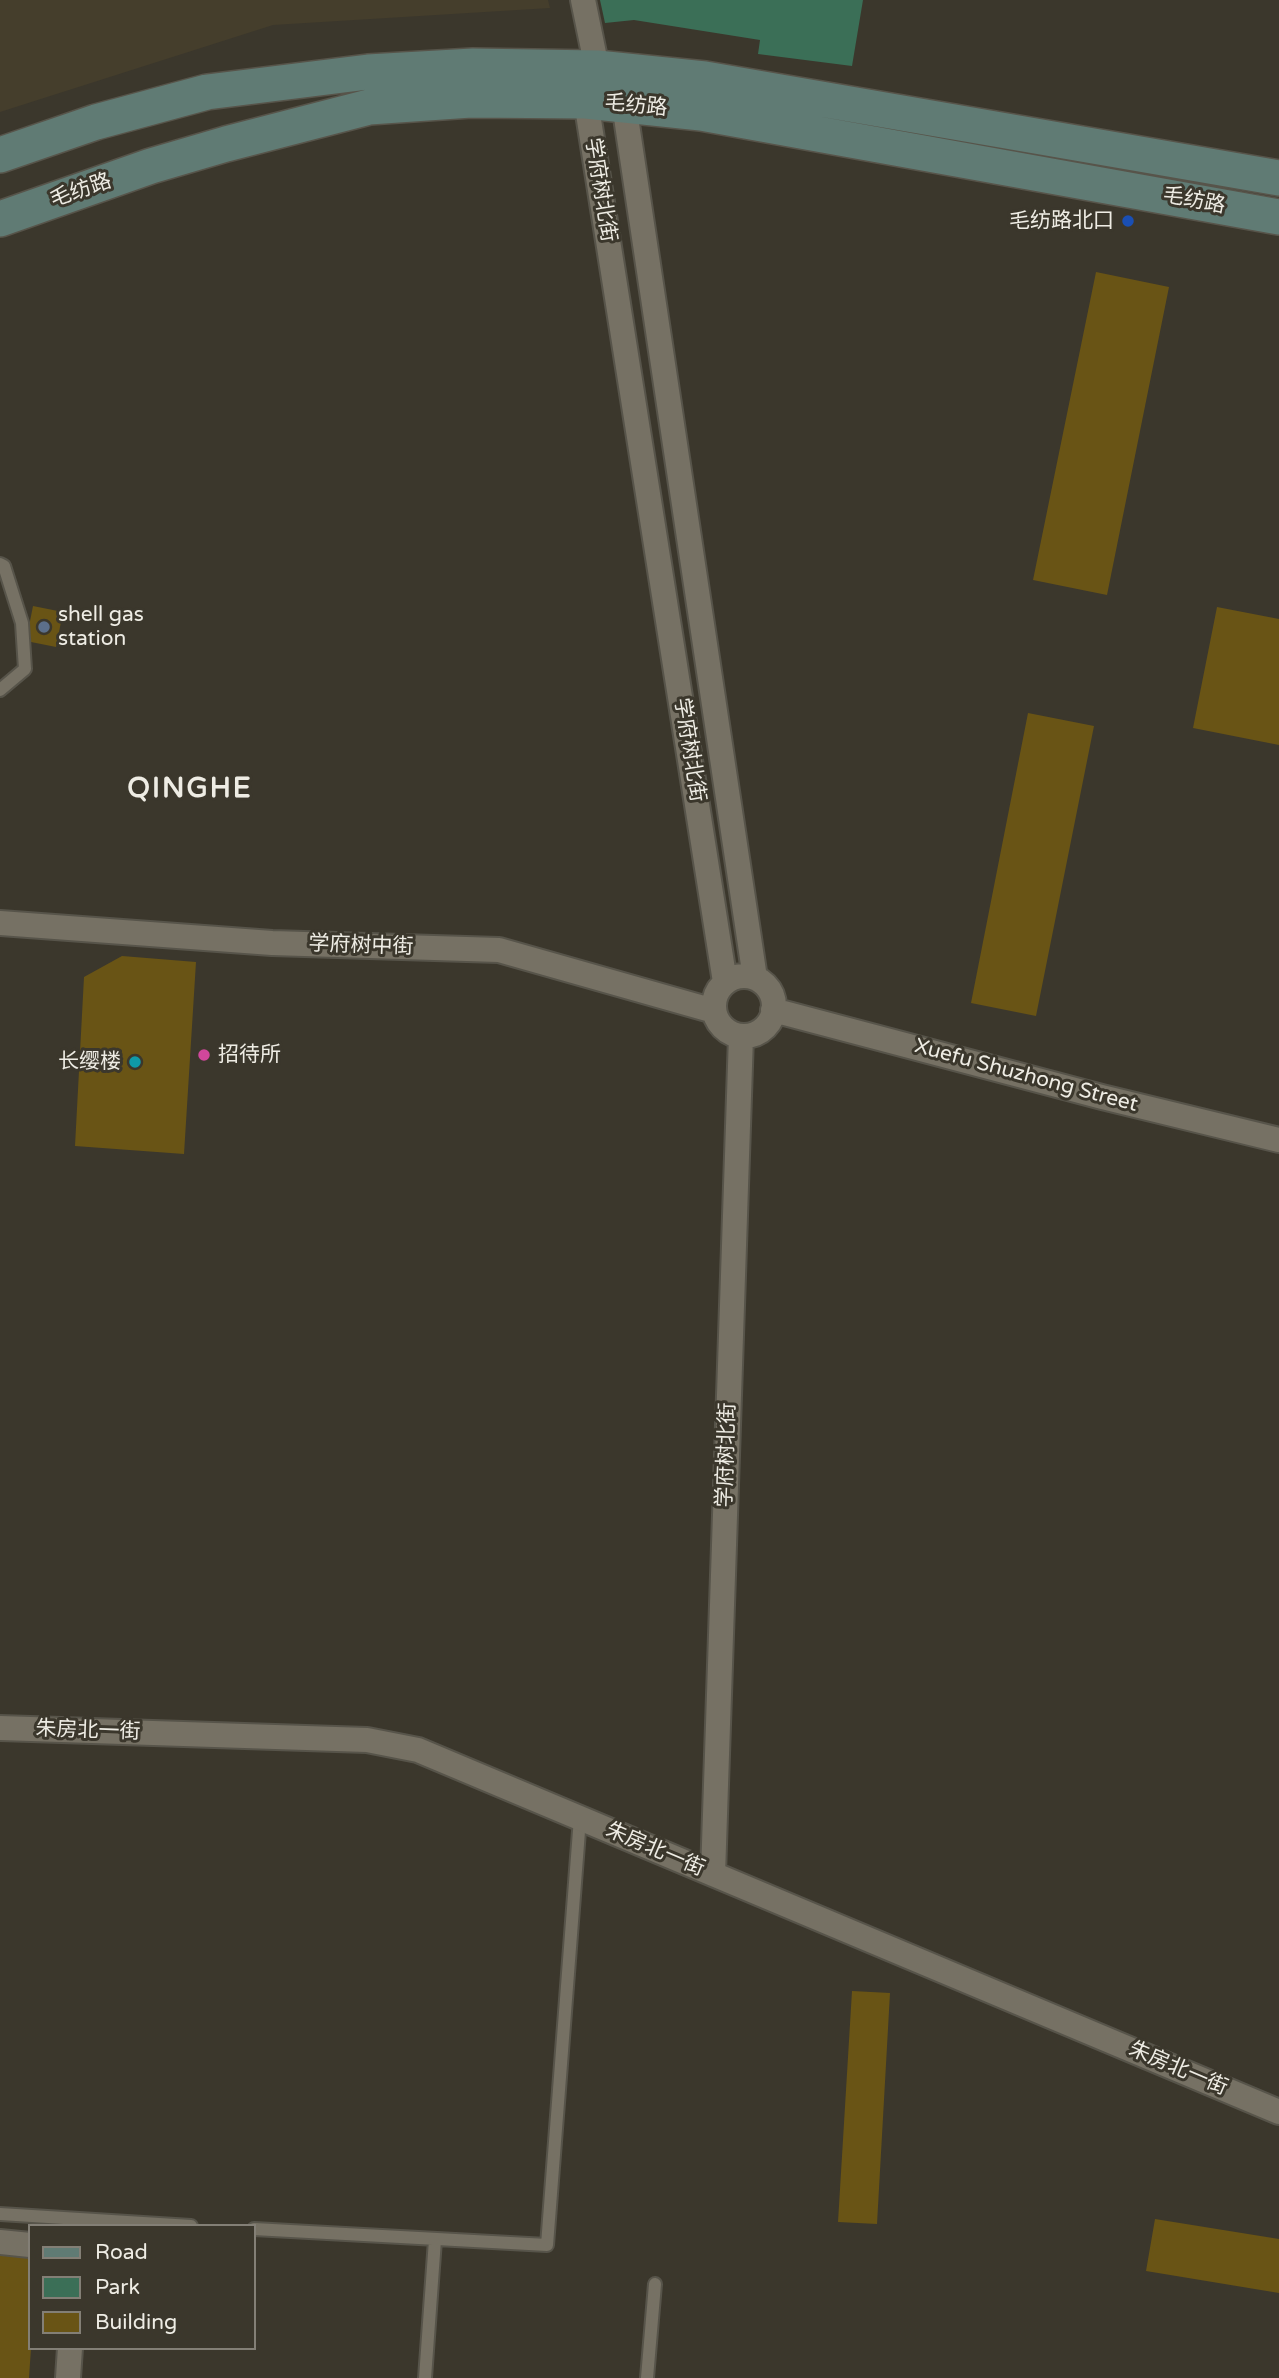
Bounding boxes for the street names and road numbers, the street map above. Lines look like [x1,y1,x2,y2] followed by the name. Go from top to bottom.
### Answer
[603,90,669,122] street label: 毛纺路
[579,136,621,244] street label: 学府树北街
[47,169,115,213] street label: 毛纺路
[1161,183,1227,219] street label: 毛纺路
[668,696,710,804] street label: 学府树北街
[308,932,414,960] street label: 学府树中街
[912,1034,1140,1118] street label: Xuefu Shuzhong Street
[713,1402,741,1508] street label: 学府树北街
[35,1717,141,1745] street label: 朱房北一街
[602,1818,708,1882] street label: 朱房北一街
[1125,2037,1231,2101] street label: 朱房北一街

